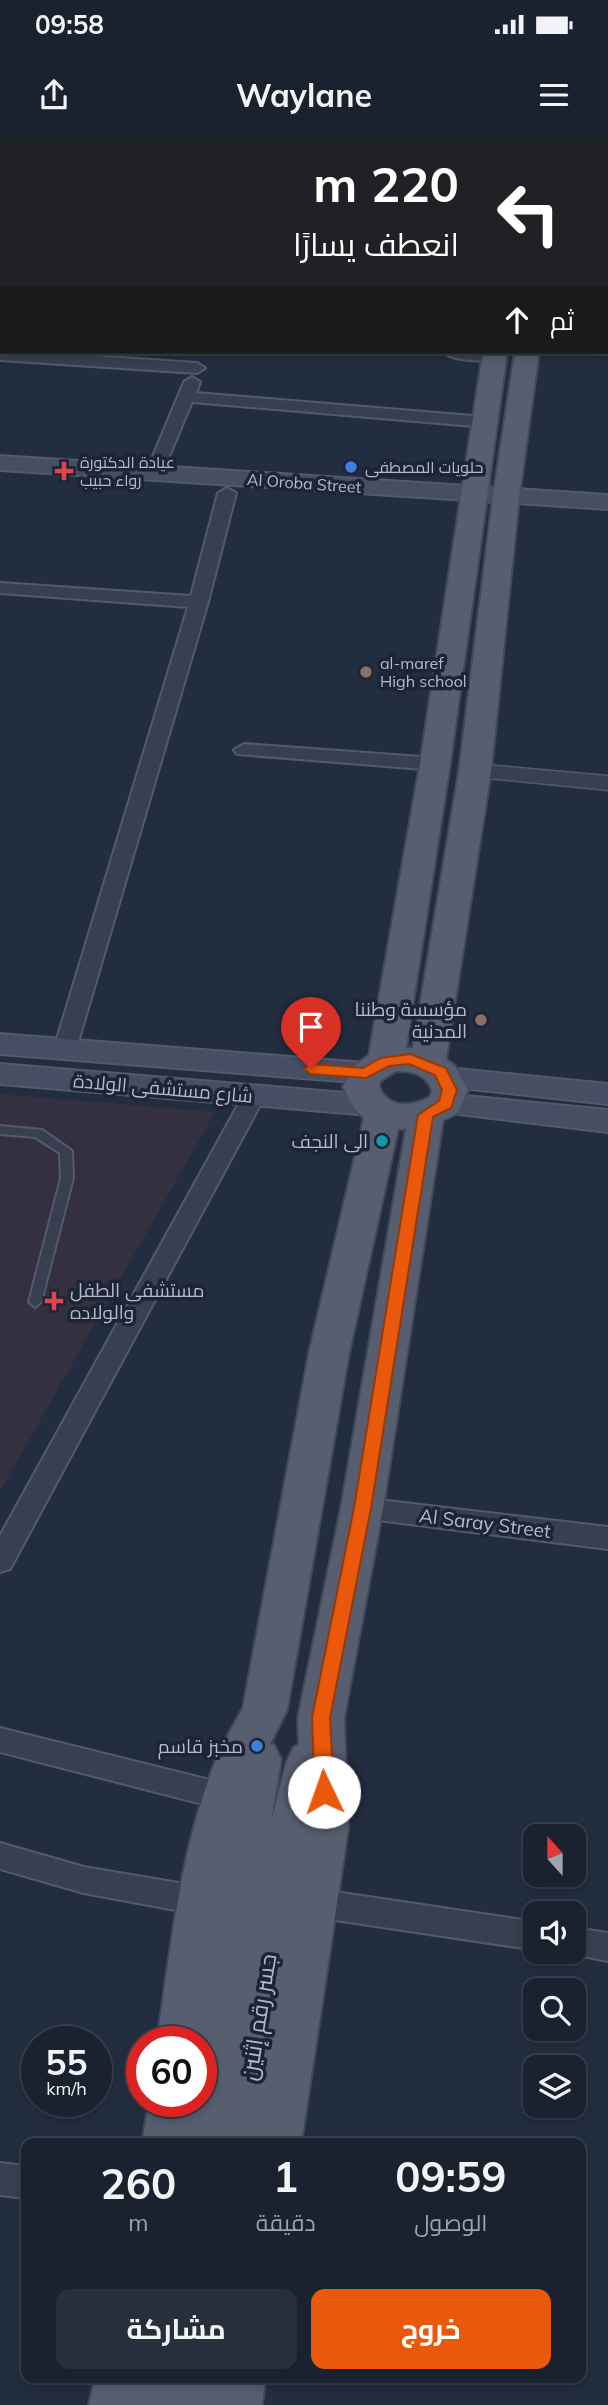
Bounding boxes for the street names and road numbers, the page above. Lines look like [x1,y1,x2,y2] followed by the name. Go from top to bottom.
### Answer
[246,469,362,497] street label: Al Oroba Street
[72,1068,254,1110] street label: شارع مستشفى الولادة
[418,1503,553,1543] street label: Al Saray Street
[234,1951,284,2083] street label: جسر رقم إثنين

